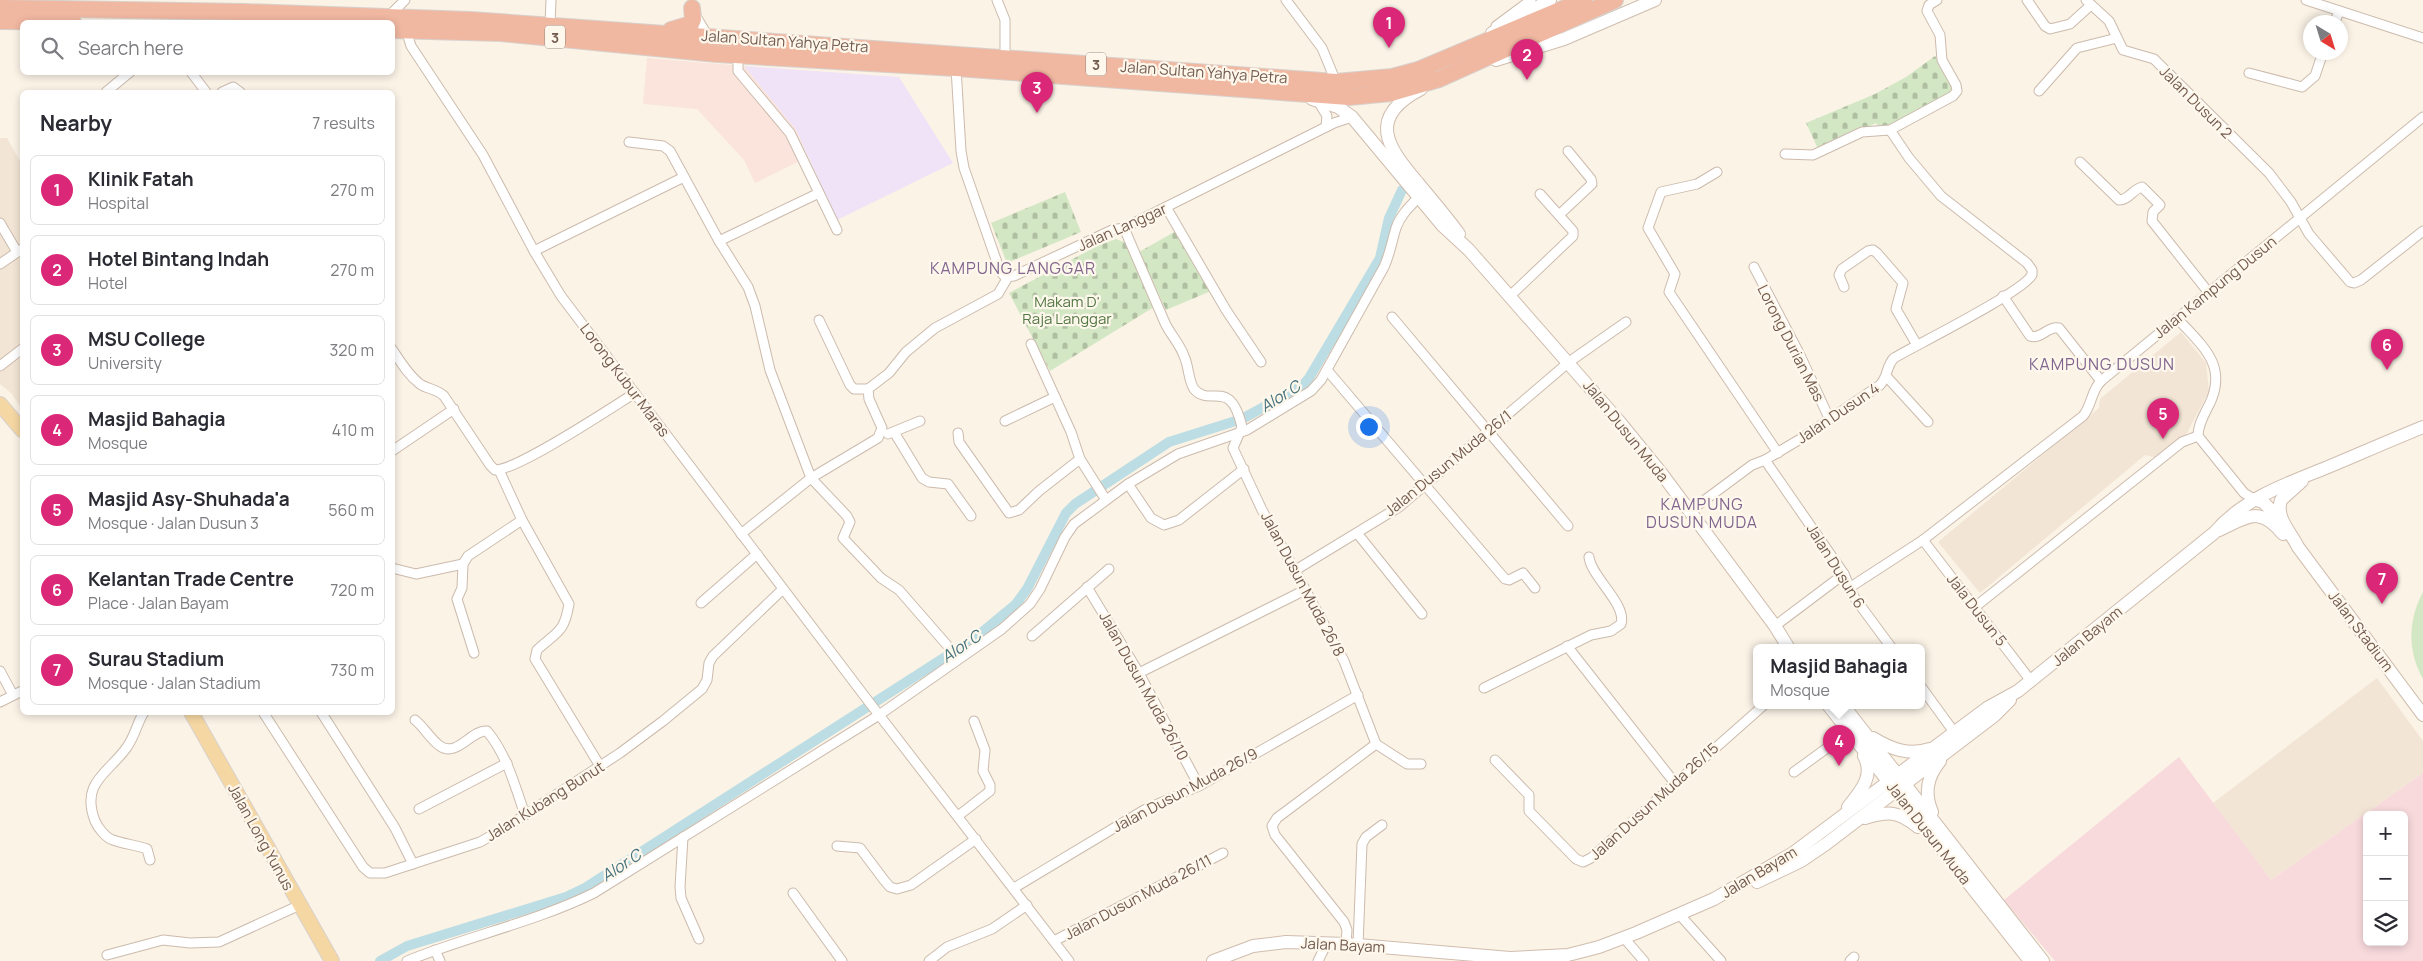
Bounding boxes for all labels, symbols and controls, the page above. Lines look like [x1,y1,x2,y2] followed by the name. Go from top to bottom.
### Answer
[1373,7,1405,48] pin: 1
[2303,15,2348,60] north arrow
[20,20,395,75] search box
[701,25,869,57] street label: Jalan Sultan Yahya Petra
[545,26,565,48] road number: 3
[38,34,66,62] icon: search
[78,35,184,61] text: Search here
[1511,39,1543,80] pin: 2
[1086,52,1106,76] road number: 3
[1120,56,1288,88] street label: Jalan Sultan Yahya Petra
[2155,61,2237,143] street label: Jalan Dusun 2
[1021,72,1053,113] pin: 3
[40,109,112,137] text: Nearby
[312,112,375,134] text: 7 results
[88,166,194,192] text: Klinik Fatah
[53,179,61,201] text: 1
[330,179,374,201] text: 270 m
[88,192,149,214] text: Hospital
[1074,198,1170,256] street label: Jalan Langgar
[2149,231,2281,343] street label: Jalan Kampung Dusun
[88,246,269,272] text: Hotel Bintang Indah
[930,257,1096,279] district label: KAMPUNG LANGGAR
[52,259,62,281] text: 2
[330,259,374,281] text: 270 m
[88,272,128,294] text: Hotel
[1752,281,1830,405] street label: Lorong Durian Mas
[1022,291,1112,329] park label: Makam D' Raja Langgar
[575,319,675,441] street label: Lorong Kubur Maras
[88,326,205,352] text: MSU College
[2371,329,2403,370] pin: 6
[52,339,62,361] text: 3
[330,339,374,361] text: 320 m
[88,352,162,374] text: University
[2029,353,2175,375] district label: KAMPUNG DUSUN
[1256,374,1306,417] water label: Alor C
[1578,376,1674,486] street label: Jalan Dusun Muda
[1793,377,1884,448] street label: Jalan Dusun 4
[2147,398,2179,439] pin: 5
[1380,405,1516,521] street label: Jalan Dusun Muda 26/1
[88,406,226,432] text: Masjid Bahagia
[1356,414,1382,440] your location
[52,419,62,441] text: 4
[332,419,374,441] text: 410 m
[88,432,148,454] text: Mosque
[88,486,290,512] text: Masjid Asy-Shuhada'a
[1646,493,1758,533] district label: KAMPUNG DUSUN MUDA
[52,499,62,521] text: 5
[328,499,374,521] text: 560 m
[1256,508,1350,660] street label: Jalan Dusun Muda 26/8
[88,512,259,534] text: Mosque · Jalan Dusun 3
[1802,520,1870,612] street label: Jalan Dusun 6
[2366,563,2398,604] pin: 7
[88,566,294,592] text: Kelantan Trade Centre
[1942,569,2012,651] street label: Jala Dusun 5
[52,579,62,601] text: 6
[330,579,374,601] text: 720 m
[2324,586,2398,676] street label: Jalan Stadium
[88,592,229,614] text: Place · Jalan Bayam
[2047,601,2127,671] street label: Jalan Bayam
[1094,608,1194,764] street label: Jalan Dusun Muda 26/10
[937,624,987,667] water label: Alor C
[1753,644,1925,709] popup
[88,646,224,672] text: Surau Stadium
[1770,653,1908,679] text: Masjid Bahagia
[53,659,61,681] text: 7
[331,659,374,681] text: 730 m
[88,672,261,694] text: Mosque · Jalan Stadium
[1770,679,1830,701] text: Mosque
[1823,725,1855,766] pin: 4
[1585,737,1723,865] street label: Jalan Dusun Muda 26/15
[1109,743,1261,837] street label: Jalan Dusun Muda 26/9
[482,756,608,846] street label: Jalan Kubang Bunut
[1882,777,1976,889] street label: Jalan Dusun Muda
[223,780,299,894] street label: Jalan Long Yunus
[2363,811,2408,946] map controls
[2363,811,2408,856] button: +
[1717,841,1801,903] street label: Jalan Bayam
[597,843,647,886] water label: Alor C
[1061,849,1215,945] street label: Jalan Dusun Muda 26/11
[2363,856,2408,901] button: −
[2363,901,2408,946] button: layers
[1300,932,1386,958] street label: Jalan Bayam

